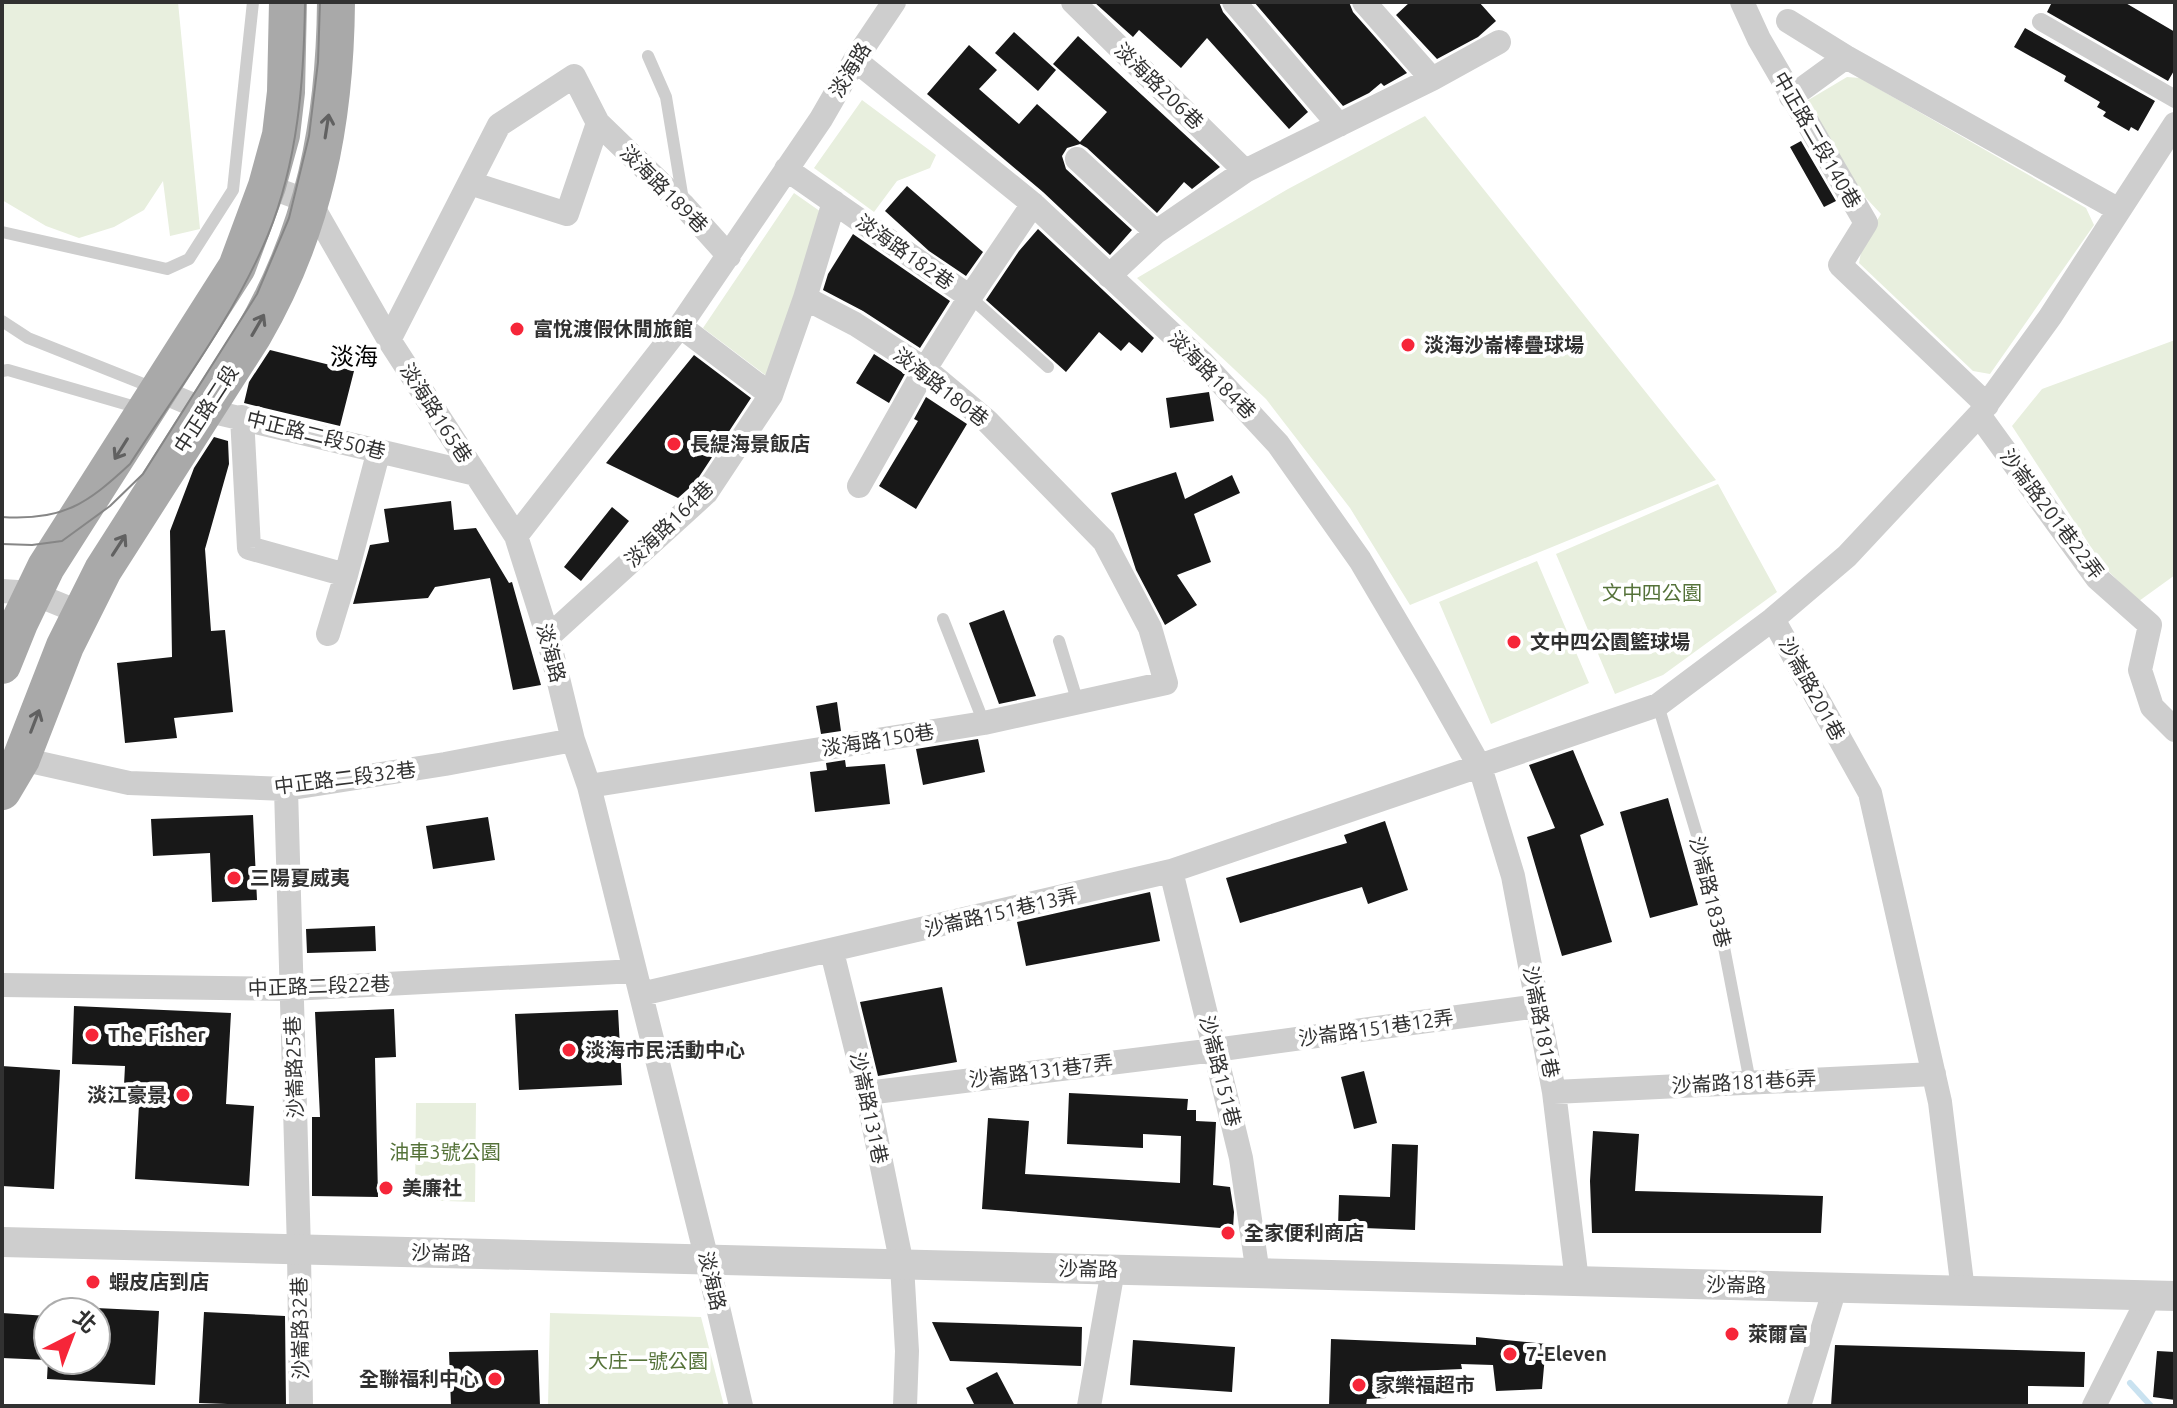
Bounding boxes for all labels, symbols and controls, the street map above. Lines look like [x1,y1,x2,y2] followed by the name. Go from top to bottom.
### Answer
[824,38,875,101] street label: 淡海路
[1110,38,1208,133] street label: 淡海路206巷
[1769,67,1866,212] street label: 中正路二段140巷
[320,114,335,139] one-way arrow
[616,140,713,237] street label: 淡海路189巷
[852,210,959,294] street label: 淡海路182巷
[251,314,267,337] one-way arrow
[533,317,693,340] place label: 富悅渡假休閒旅館
[508,320,526,338] marker: 富悅渡假休閒旅館
[1164,326,1261,423] street label: 淡海路184巷
[1424,333,1584,356] place label: 淡海沙崙棒疊球場
[1399,336,1417,354] marker: 淡海沙崙棒疊球場
[889,342,993,431] street label: 淡海路180巷
[330,343,378,370] district label: 淡海
[396,359,477,467] street label: 淡海路165巷
[169,361,242,457] street label: 中正路二段
[244,406,388,463] street label: 中正路二段50巷
[690,432,810,455] place label: 長緹海景飯店
[665,435,683,453] marker: 長緹海景飯店
[113,437,129,460] one-way arrow
[1996,444,2109,583] street label: 沙崙路201巷22弄
[620,476,718,571] street label: 淡海路164巷
[112,534,128,557] one-way arrow
[1602,581,1702,604] park label: 文中四公園
[533,621,570,685] street label: 淡海路
[1530,630,1690,653] place label: 文中四公園籃球場
[1505,633,1523,651] marker: 文中四公園籃球場
[1775,633,1850,744] street label: 沙崙路201巷
[29,709,43,734] one-way arrow
[820,719,936,760] street label: 淡海路150巷
[273,757,417,798] street label: 中正路二段32巷
[1686,834,1735,950] street label: 沙崙路183巷
[250,866,350,889] place label: 三陽夏威夷
[225,869,243,887] marker: 三陽夏威夷
[922,883,1080,940] street label: 沙崙路151巷13弄
[1519,964,1564,1080] street label: 沙崙路181巷
[247,972,391,999] street label: 中正路二段22巷
[1297,1005,1455,1050] street label: 沙崙路151巷12弄
[1196,1013,1245,1129] street label: 沙崙路151巷
[280,1015,307,1119] street label: 沙崙路25巷
[108,1023,206,1046] place label: The Fisher
[83,1026,101,1044] marker: The Fisher
[585,1038,745,1061] place label: 淡海市民活動中心
[560,1041,578,1059] marker: 淡海市民活動中心
[846,1050,893,1166] street label: 沙崙路131巷
[968,1050,1114,1091] street label: 沙崙路131巷7弄
[1671,1066,1817,1097] street label: 沙崙路181巷6弄
[87,1083,167,1106] place label: 淡江豪景
[174,1086,192,1104] marker: 淡江豪景
[389,1140,501,1163] park label: 油車3號公園
[402,1176,462,1199] place label: 美廉社
[377,1179,395,1197] marker: 美廉社
[1244,1221,1364,1244] place label: 全家便利商店
[1219,1224,1237,1242] marker: 全家便利商店
[411,1240,471,1265] street label: 沙崙路
[695,1249,730,1313] street label: 淡海路
[1058,1256,1118,1281] street label: 沙崙路
[109,1270,209,1293] place label: 蝦皮店到店
[1706,1272,1766,1297] street label: 沙崙路
[84,1273,102,1291] marker: 蝦皮店到店
[287,1277,312,1379] street label: 沙崙路32巷
[32,1296,112,1376] north arrow
[69,1304,102,1337] text: 北
[1748,1322,1808,1345] place label: 萊爾富
[1723,1325,1741,1343] marker: 萊爾富
[1526,1342,1607,1365] place label: 7-Eleven
[1501,1345,1519,1363] marker: 7-Eleven
[588,1349,708,1372] park label: 大庄一號公園
[359,1367,479,1390] place label: 全聯福利中心
[486,1370,504,1388] marker: 全聯福利中心
[1375,1373,1475,1396] place label: 家樂福超市
[1350,1376,1368,1394] marker: 家樂福超市

